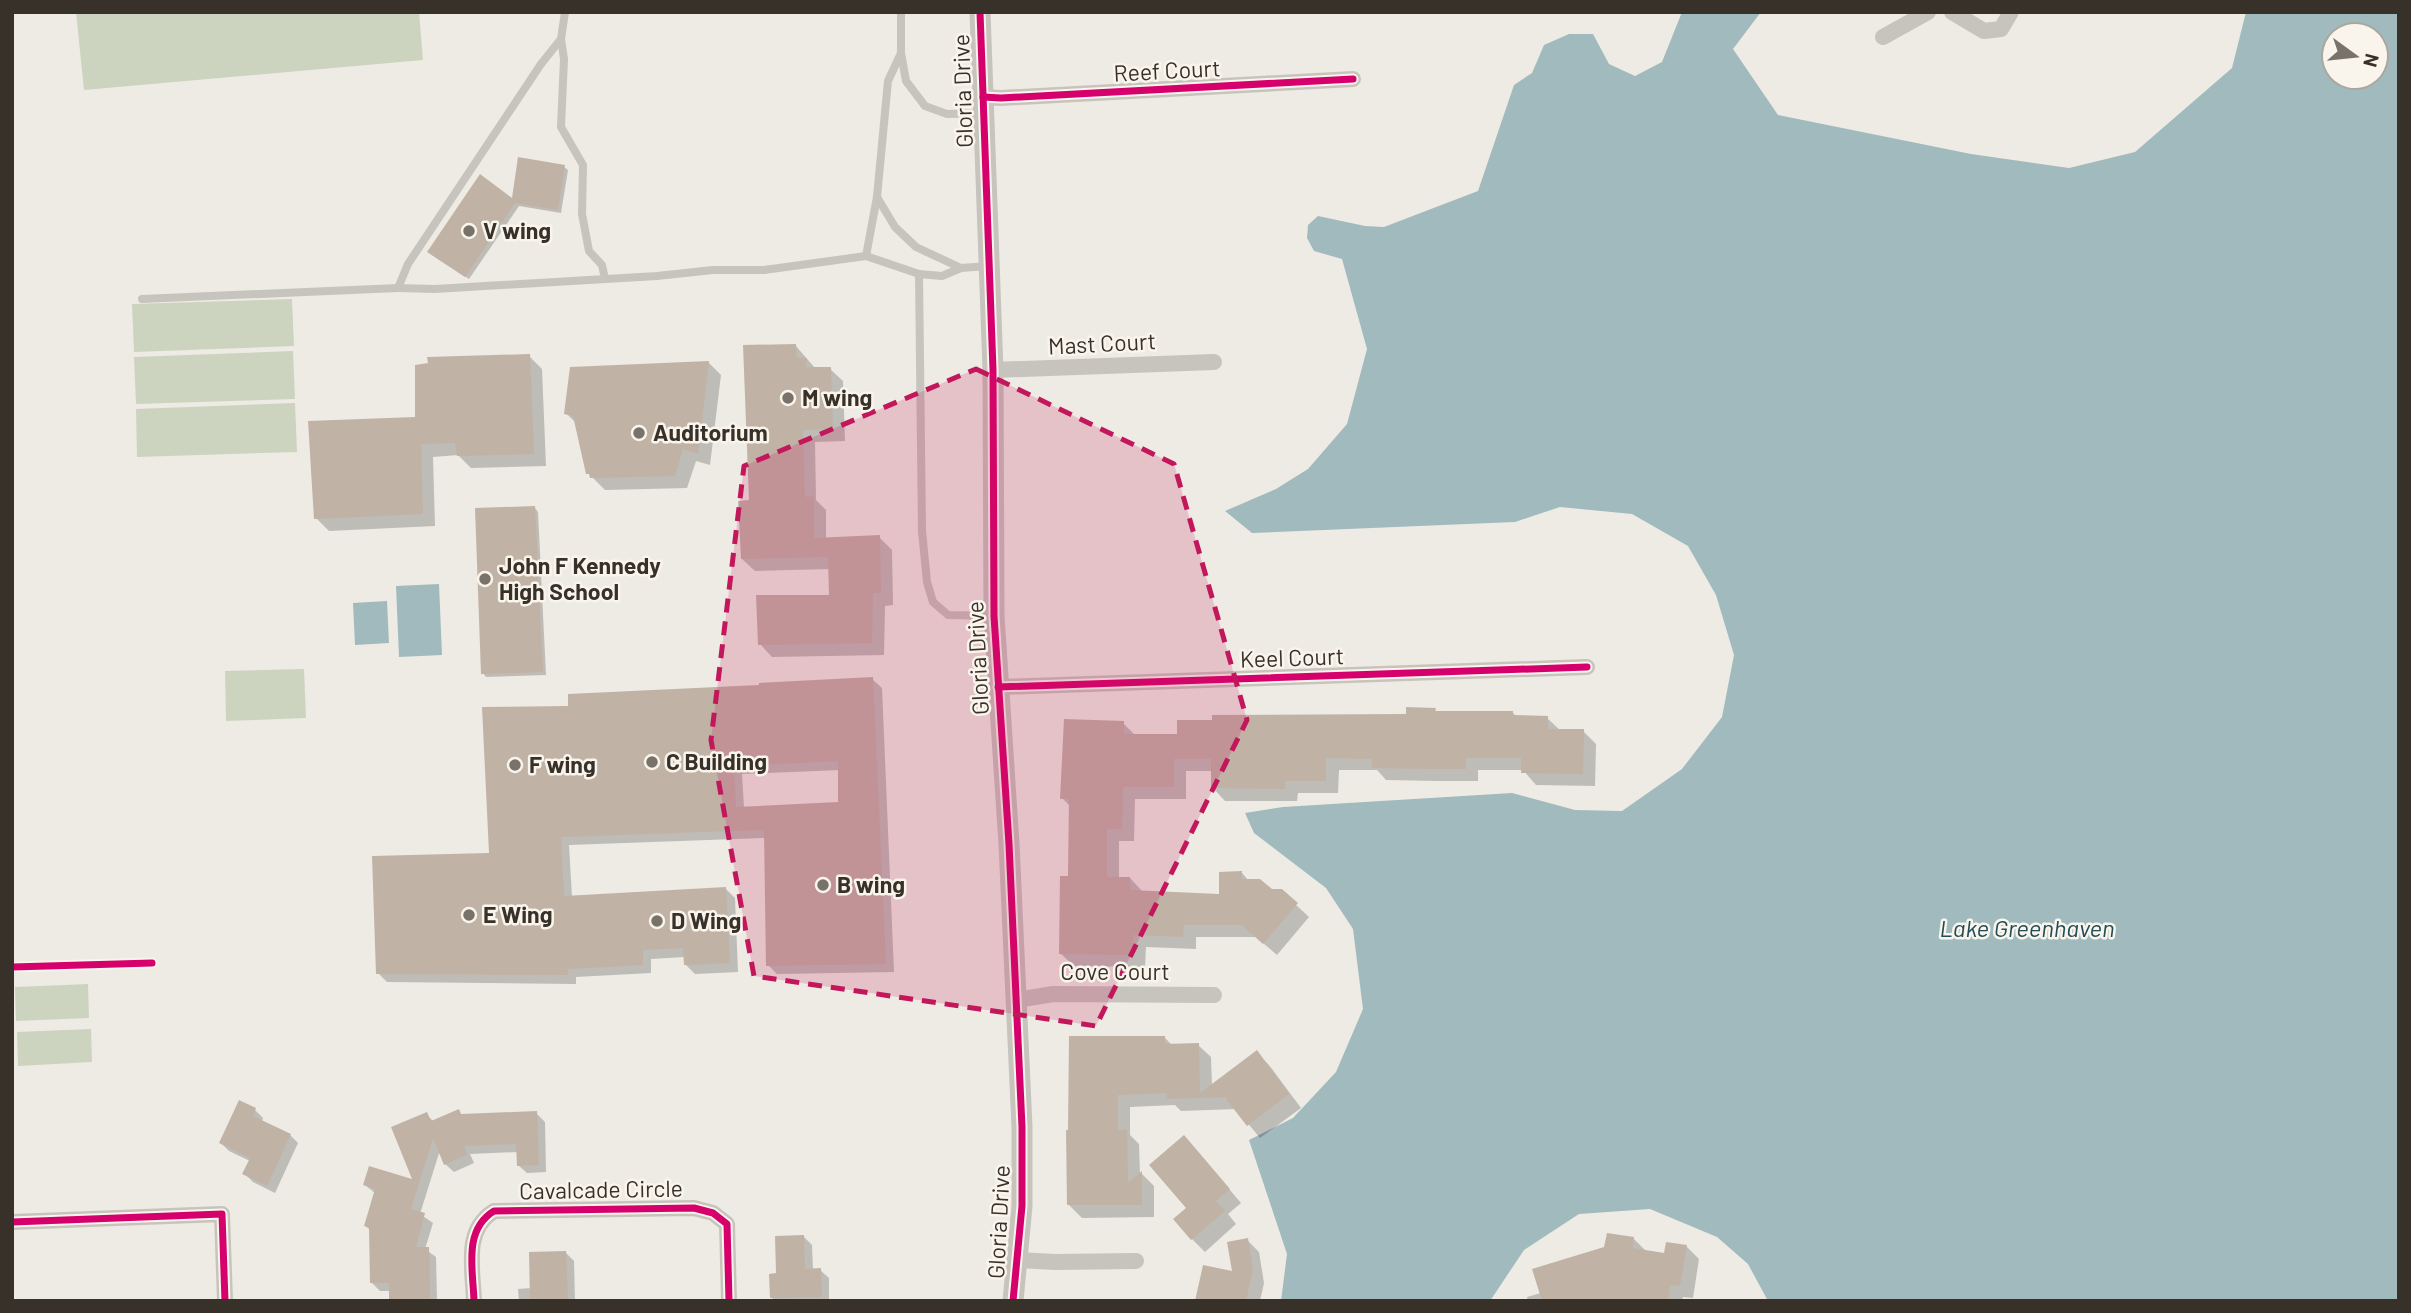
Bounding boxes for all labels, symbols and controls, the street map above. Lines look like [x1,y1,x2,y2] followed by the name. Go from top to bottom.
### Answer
[2320,21,2390,91] north arrow
[946,34,978,148] street label: Gloria Drive
[2359,51,2385,70] text: N
[1113,53,1221,87] street label: Reef Court
[483,216,551,244] place label: V wing
[461,223,477,239] marker: V wing
[1047,326,1157,360] street label: Mast Court
[802,383,872,411] place label: M wing
[780,390,796,406] marker: M wing
[653,418,768,446] place label: Auditorium
[631,425,647,441] marker: Auditorium
[499,551,661,605] place label: John F Kennedy High School
[477,571,493,587] marker: John F Kennedy High School
[960,601,994,716] street label: Gloria Drive
[1240,641,1344,673] street label: Keel Court
[666,747,767,775] place label: C Building
[529,750,596,778] place label: F wing
[644,754,660,770] marker: C Building
[507,757,523,773] marker: F wing
[837,870,905,898] place label: B wing
[815,877,831,893] marker: B wing
[483,900,552,928] place label: E Wing
[671,906,741,934] place label: D Wing
[461,907,477,923] marker: E Wing
[649,913,665,929] marker: D Wing
[1939,913,2115,942] water label: Lake Greenhaven
[1060,957,1170,985] street label: Cove Court
[981,1164,1015,1279] street label: Gloria Drive
[519,1174,683,1204] street label: Cavalcade Circle

